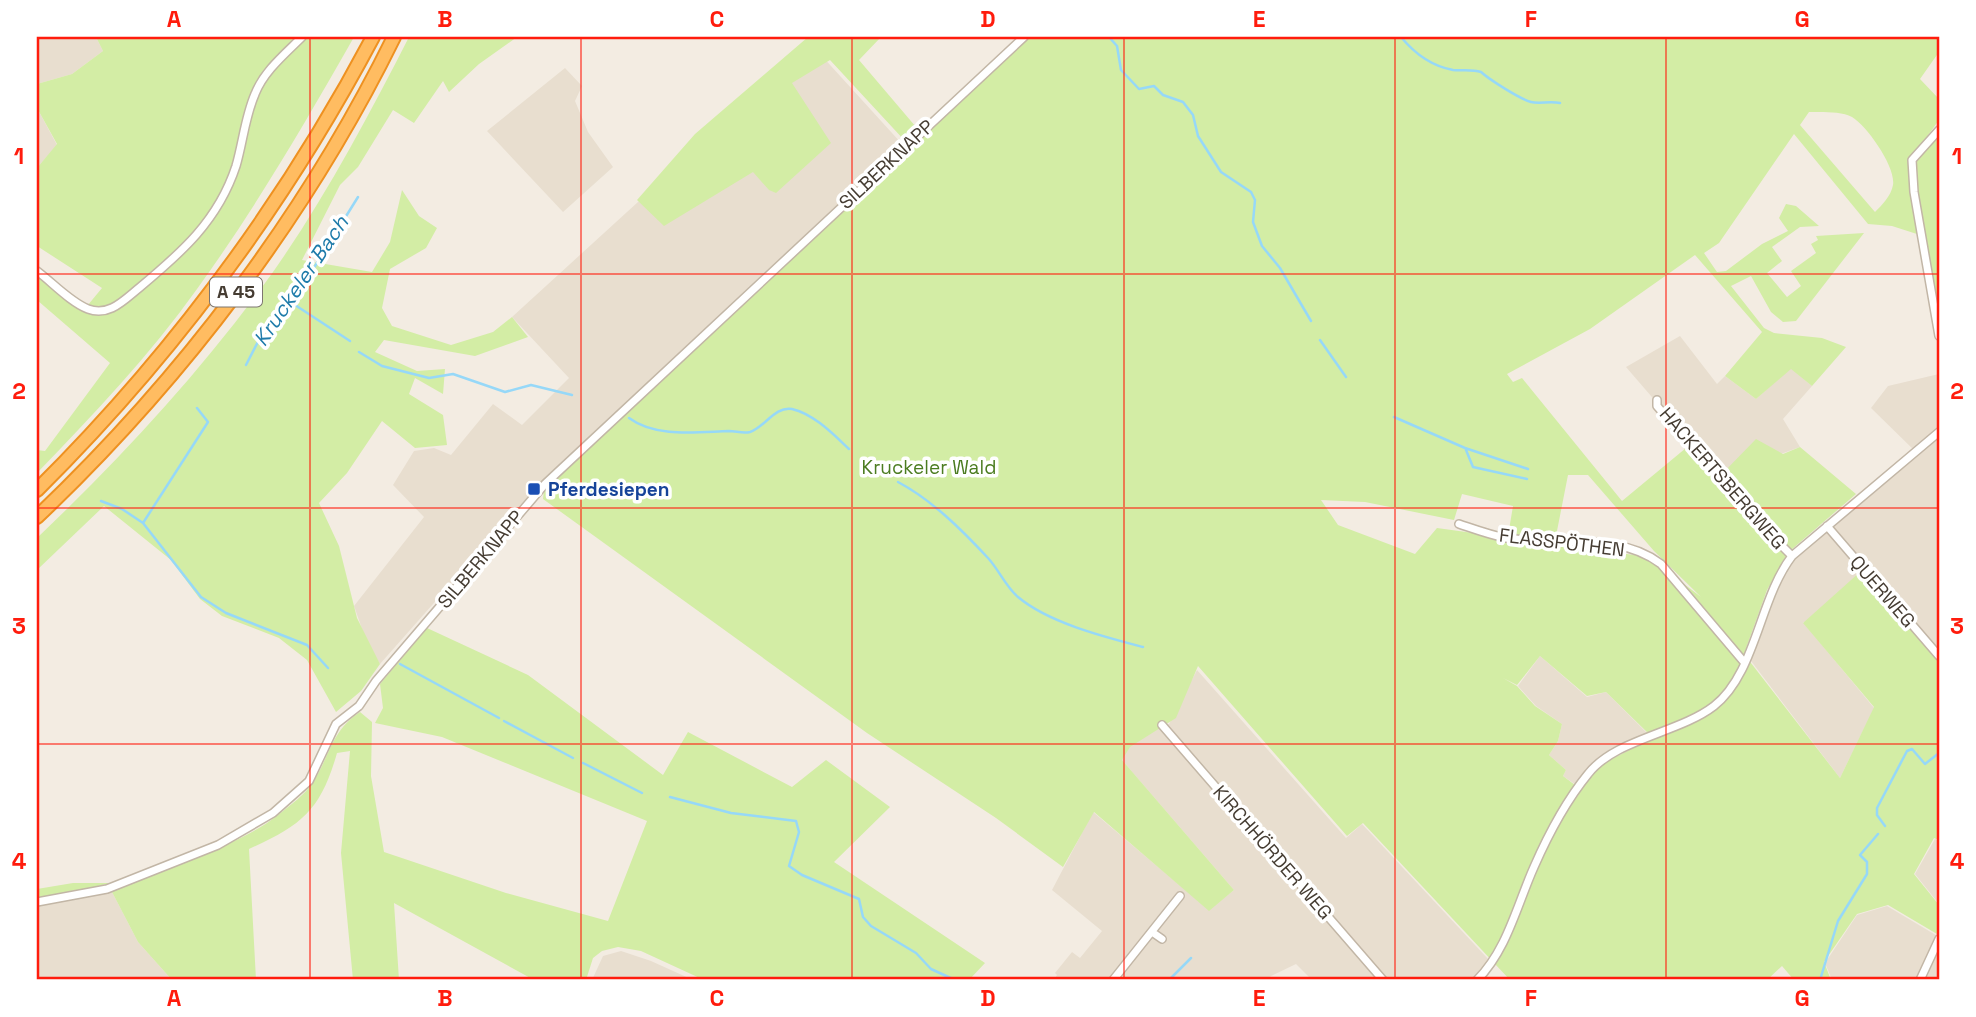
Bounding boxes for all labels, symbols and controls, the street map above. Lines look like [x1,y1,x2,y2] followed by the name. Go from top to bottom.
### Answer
[167,4,182,34] text: A
[437,4,453,34] text: B
[710,4,724,34] text: C
[980,4,996,34] text: D
[1253,4,1265,34] text: E
[1525,4,1537,34] text: F
[1794,4,1810,34] text: G
[834,114,939,215] street label: SILBERKNAPP
[14,141,24,171] text: 1
[1952,141,1962,171] text: 1
[247,210,355,351] water label: Kruckeler Bach
[210,278,262,306] road number: A 45
[12,376,26,406] text: 2
[1950,376,1964,406] text: 2
[1654,402,1791,555] street label: HACKERTSBERGWEG
[862,455,996,480] park label: Kruckeler Wald
[548,477,669,502] place label: Pferdesiepen
[526,481,542,497] marker: Pferdesiepen
[432,505,529,614] street label: SILBERKNAPP
[1498,522,1626,563] street label: FLASSPÖTHEN
[1844,550,1921,633] street label: QUERWEG
[12,611,26,641] text: 3
[1950,611,1964,641] text: 3
[1207,780,1338,925] street label: KIRCHHÖRDER WEG
[12,846,27,876] text: 4
[1950,846,1965,876] text: 4
[167,983,182,1013] text: A
[437,983,453,1013] text: B
[710,983,724,1013] text: C
[980,983,996,1013] text: D
[1253,983,1265,1013] text: E
[1525,983,1537,1013] text: F
[1794,983,1810,1013] text: G

